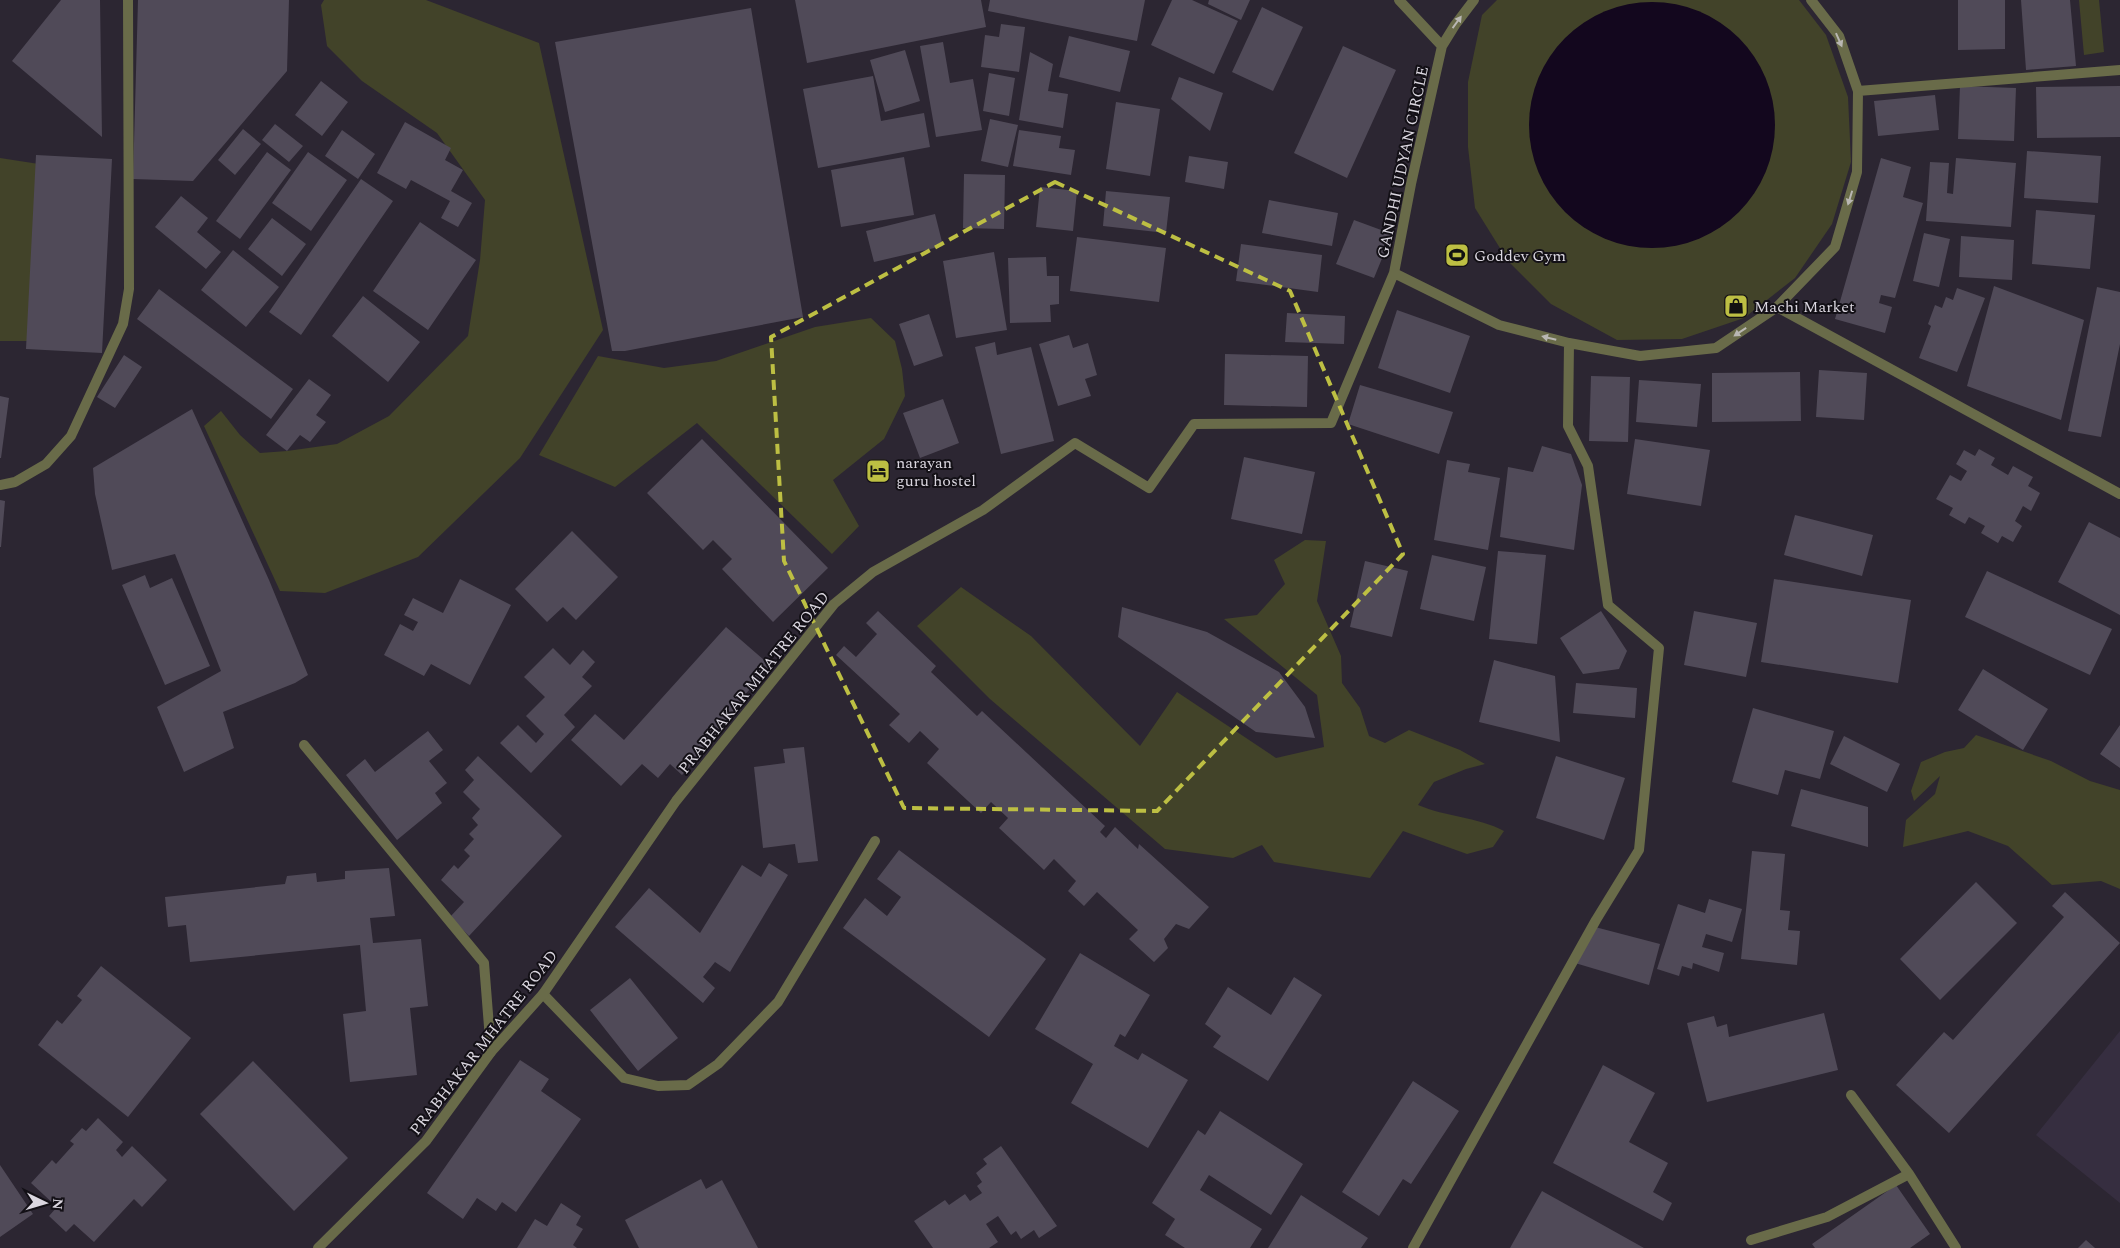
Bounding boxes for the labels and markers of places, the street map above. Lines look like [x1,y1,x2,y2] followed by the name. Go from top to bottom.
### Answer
[1444,242,1470,268] sports icon: Goddev Gym
[1474,244,1566,268] place label: Goddev Gym
[1723,293,1749,319] shop icon: Machi Market
[1754,295,1855,319] place label: Machi Market
[896,451,976,493] place label: narayan guru hostel
[865,458,891,484] hotel icon: narayan guru hostel

